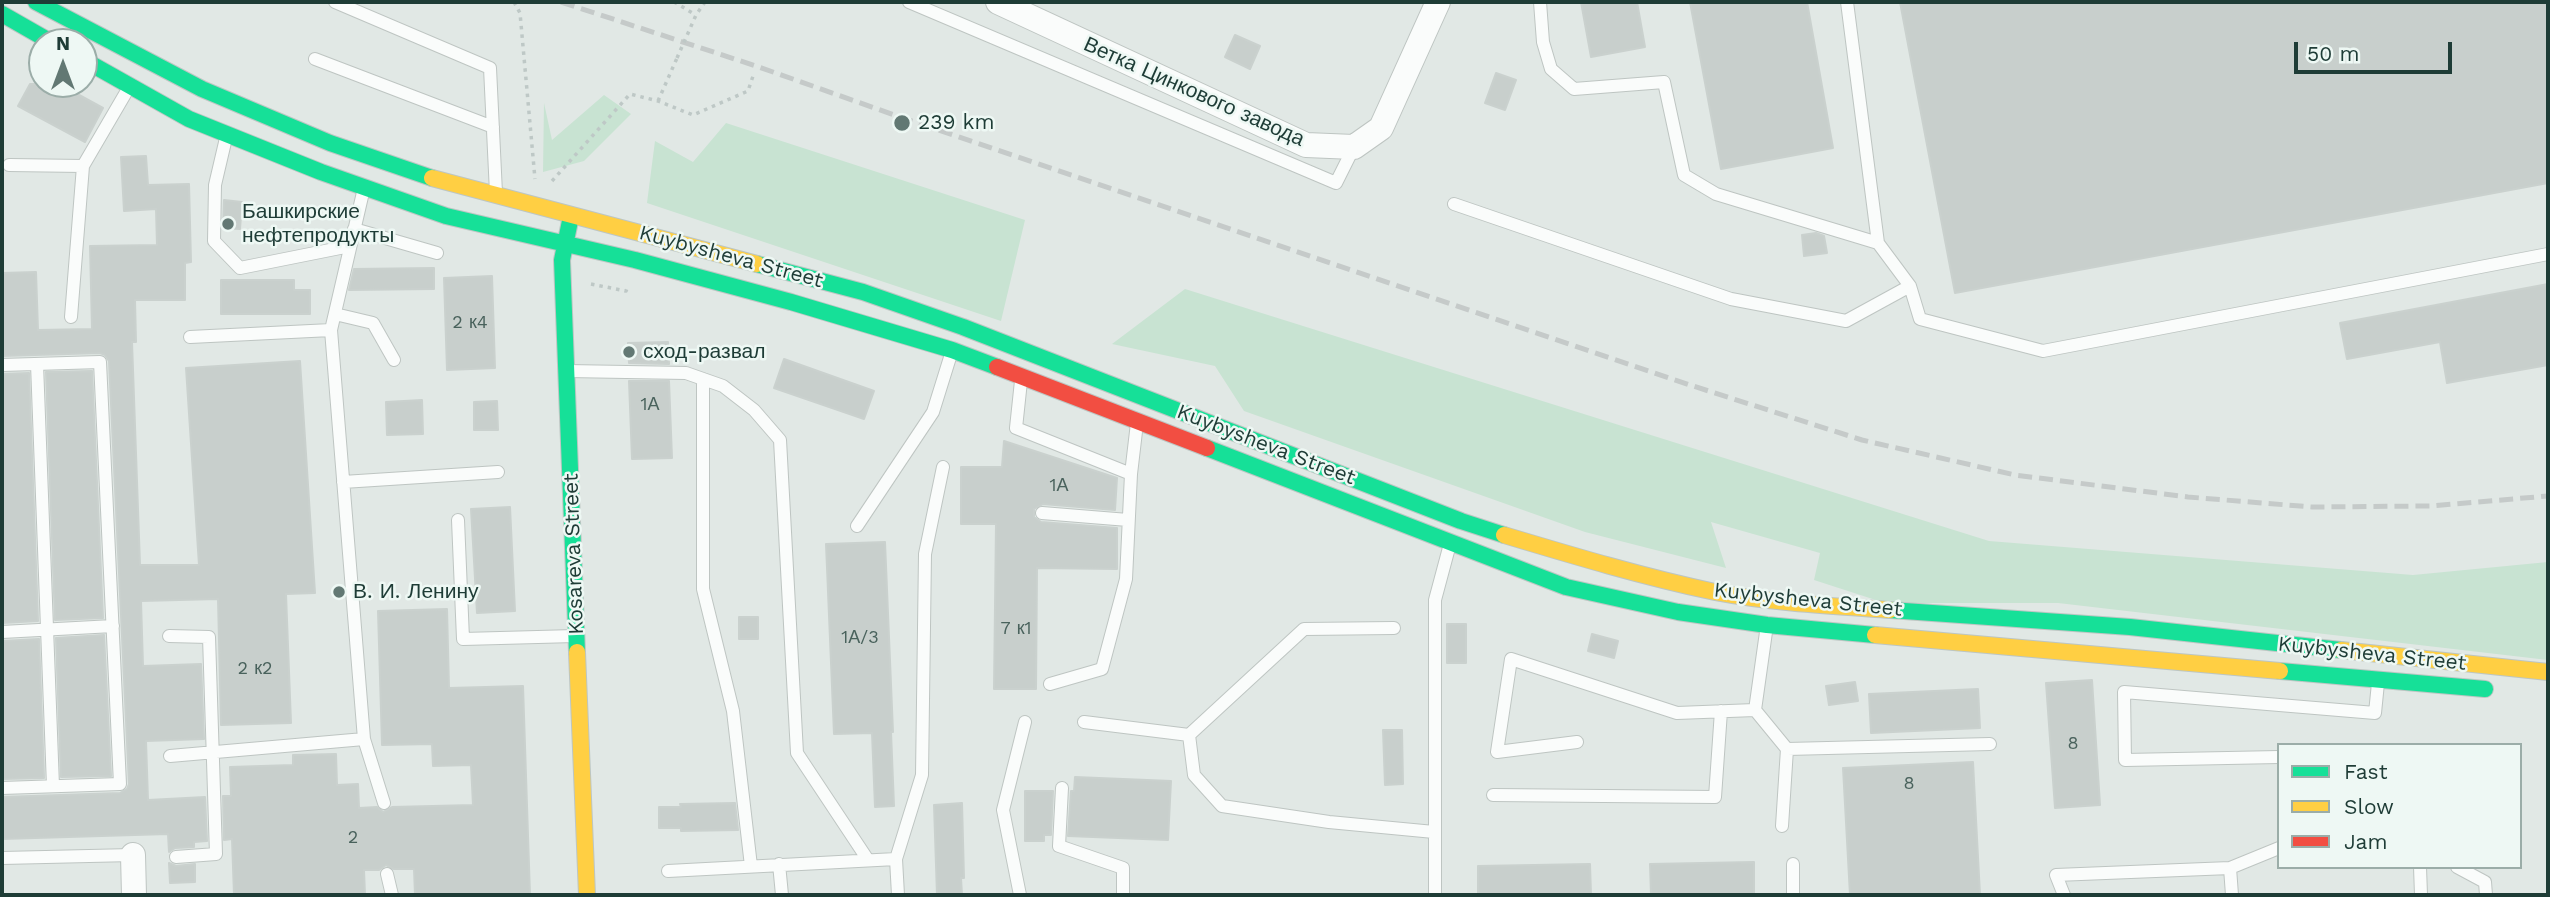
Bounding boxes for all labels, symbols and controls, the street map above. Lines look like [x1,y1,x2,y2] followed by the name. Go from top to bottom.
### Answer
[28,28,98,98] north arrow
[2298,28,2456,72] scale bar
[56,32,70,55] text: N
[1080,32,1308,152] street label: Ветка Цинкового завода
[2307,41,2359,66] text: 50 m
[918,110,995,136] place label: 239 km
[892,113,912,133] marker: 239 km
[242,199,394,249] place label: Башкирские нефтепродукты
[220,216,236,232] marker: Башкирские нефтепродукты
[636,220,826,294] street label: Kuybysheva Street
[452,312,488,334] house number: 2 к4
[643,339,766,365] place label: сход-развал
[621,344,637,360] marker: сход-развал
[640,394,660,416] house number: 1А
[1173,399,1359,491] street label: Kuybysheva Street
[559,473,589,635] street label: Kosareva Street
[1049,475,1069,497] house number: 1А
[1713,578,1903,622] street label: Kuybysheva Street
[353,579,478,605] place label: В. И. Ленину
[331,584,347,600] marker: В. И. Ленину
[1000,618,1032,640] house number: 7 к1
[841,627,879,649] house number: 1А/3
[2277,632,2467,676] street label: Kuybysheva Street
[237,658,273,680] house number: 2 к2
[2067,733,2079,755] house number: 8
[2277,743,2522,869] legend
[2344,759,2388,784] text: Fast
[1903,773,1915,795] house number: 8
[2344,794,2394,819] text: Slow
[348,827,358,849] house number: 2
[2344,829,2387,854] text: Jam

